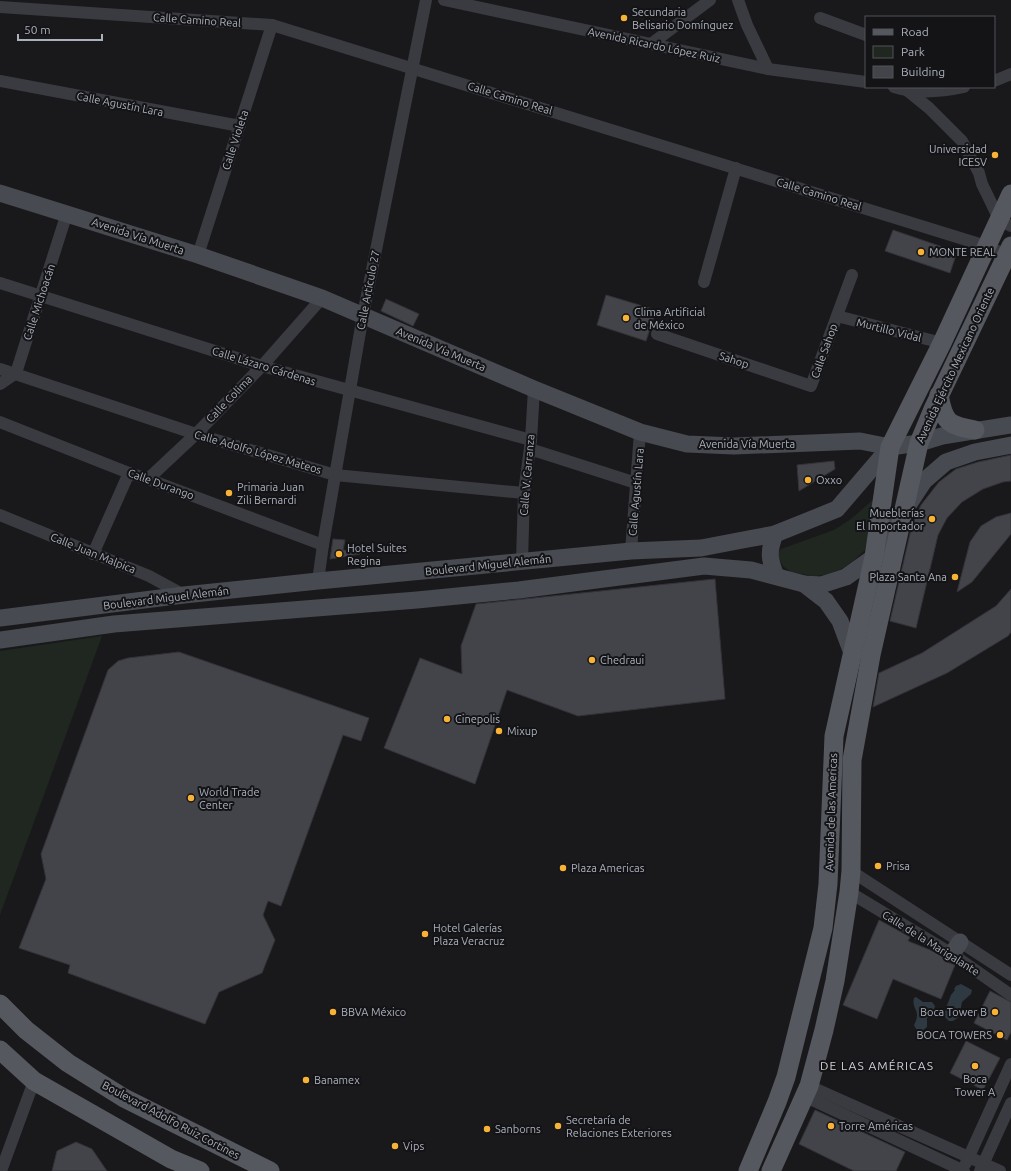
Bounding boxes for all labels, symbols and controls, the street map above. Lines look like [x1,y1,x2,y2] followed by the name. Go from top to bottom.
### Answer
[632,6,733,31] place label: Secundaria Belisario Domínguez
[153,11,241,29] street label: Calle Camino Real
[619,13,629,23] marker: Secundaria Belisario Domínguez
[18,16,102,42] scale bar
[865,16,995,88] legend
[24,23,51,36] text: 50 m
[587,25,721,65] street label: Avenida Ricardo López Ruiz
[901,25,929,38] text: Road
[901,45,925,58] text: Park
[901,65,945,78] text: Building
[466,79,554,117] street label: Calle Camino Real
[76,90,164,118] street label: Calle Agustín Lara
[220,109,250,171] street label: Calle Violeta
[929,143,987,168] place label: Universidad ICESV
[990,150,1000,160] marker: Universidad ICESV
[775,175,863,213] street label: Calle Camino Real
[90,215,186,257] street label: Avenida Vía Muerta
[929,246,996,258] place label: MONTE REAL
[916,247,926,257] marker: MONTE REAL
[354,249,382,331] street label: Calle Artículo 27
[21,262,57,342] street label: Calle Michoacán
[914,285,996,445] street label: Avenida Ejército Mexicano Oriente
[634,306,706,331] place label: Clima Artificial de México
[621,313,631,323] marker: Clima Artificial de México
[855,316,923,344] street label: Murtillo Vidal
[809,322,839,380] street label: Calle Sahop
[394,325,488,373] street label: Avenida Vía Muerta
[211,345,317,388] street label: Calle Lázaro Cárdenas
[718,350,750,370] street label: Sahop
[204,373,254,425] street label: Calle Colima
[193,428,323,476] street label: Calle Adolfo López Mateos
[517,434,537,516] street label: Calle V. Carranza
[699,438,795,450] street label: Avenida Vía Muerta
[626,448,646,536] street label: Calle Agustín Lara
[126,466,196,502] street label: Calle Durango
[816,474,842,486] place label: Oxxo
[803,475,813,485] marker: Oxxo
[237,481,304,506] place label: Primaria Juan Zili Bernardi
[224,488,234,498] marker: Primaria Juan Zili Bernardi
[856,507,925,532] place label: Mueblerías El Importador
[927,514,937,524] marker: Mueblerías El Importador
[49,530,137,576] street label: Calle Juan Malpica
[347,542,407,567] place label: Hotel Suites Regina
[334,549,344,559] marker: Hotel Suites Regina
[424,552,552,578] street label: Boulevard Miguel Alemán
[869,571,947,583] place label: Plaza Santa Ana
[950,572,960,582] marker: Plaza Santa Ana
[102,584,230,612] street label: Boulevard Miguel Alemán
[600,654,644,666] place label: Chedraui
[587,655,597,665] marker: Chedraui
[455,713,500,725] place label: Cinepolis
[442,714,452,724] marker: Cinepolis
[507,725,538,737] place label: Mixup
[494,726,504,736] marker: Mixup
[823,753,839,871] street label: Avenida de las Americas
[199,786,260,811] place label: World Trade Center
[186,793,196,803] marker: World Trade Center
[886,860,910,872] place label: Prisa
[873,861,883,871] marker: Prisa
[571,862,645,874] place label: Plaza Americas
[558,863,568,873] marker: Plaza Americas
[880,908,982,978] street label: Calle de la Marigalante
[433,922,504,947] place label: Hotel Galerías Plaza Veracruz
[420,929,430,939] marker: Hotel Galerías Plaza Veracruz
[341,1006,406,1018] place label: BBVA México
[920,1006,987,1018] place label: Boca Tower B
[328,1007,338,1017] marker: BBVA México
[990,1007,1000,1017] marker: Boca Tower B
[916,1029,992,1041] place label: BOCA TOWERS
[995,1030,1005,1040] marker: BOCA TOWERS
[820,1059,934,1072] district label: DE LAS AMÉRICAS
[970,1061,980,1071] marker: Boca Tower A
[955,1073,996,1098] place label: Boca Tower A
[314,1074,360,1086] place label: Banamex
[301,1075,311,1085] marker: Banamex
[100,1079,242,1161] street label: Boulevard Adolfo Ruiz Cortines
[566,1114,672,1139] place label: Secretaría de Relaciones Exteriores
[839,1120,913,1132] place label: Torre Américas
[553,1121,563,1131] marker: Secretaría de Relaciones Exteriores
[826,1121,836,1131] marker: Torre Américas
[495,1123,541,1135] place label: Sanborns
[482,1124,492,1134] marker: Sanborns
[403,1140,424,1152] place label: Vips
[390,1141,400,1151] marker: Vips

